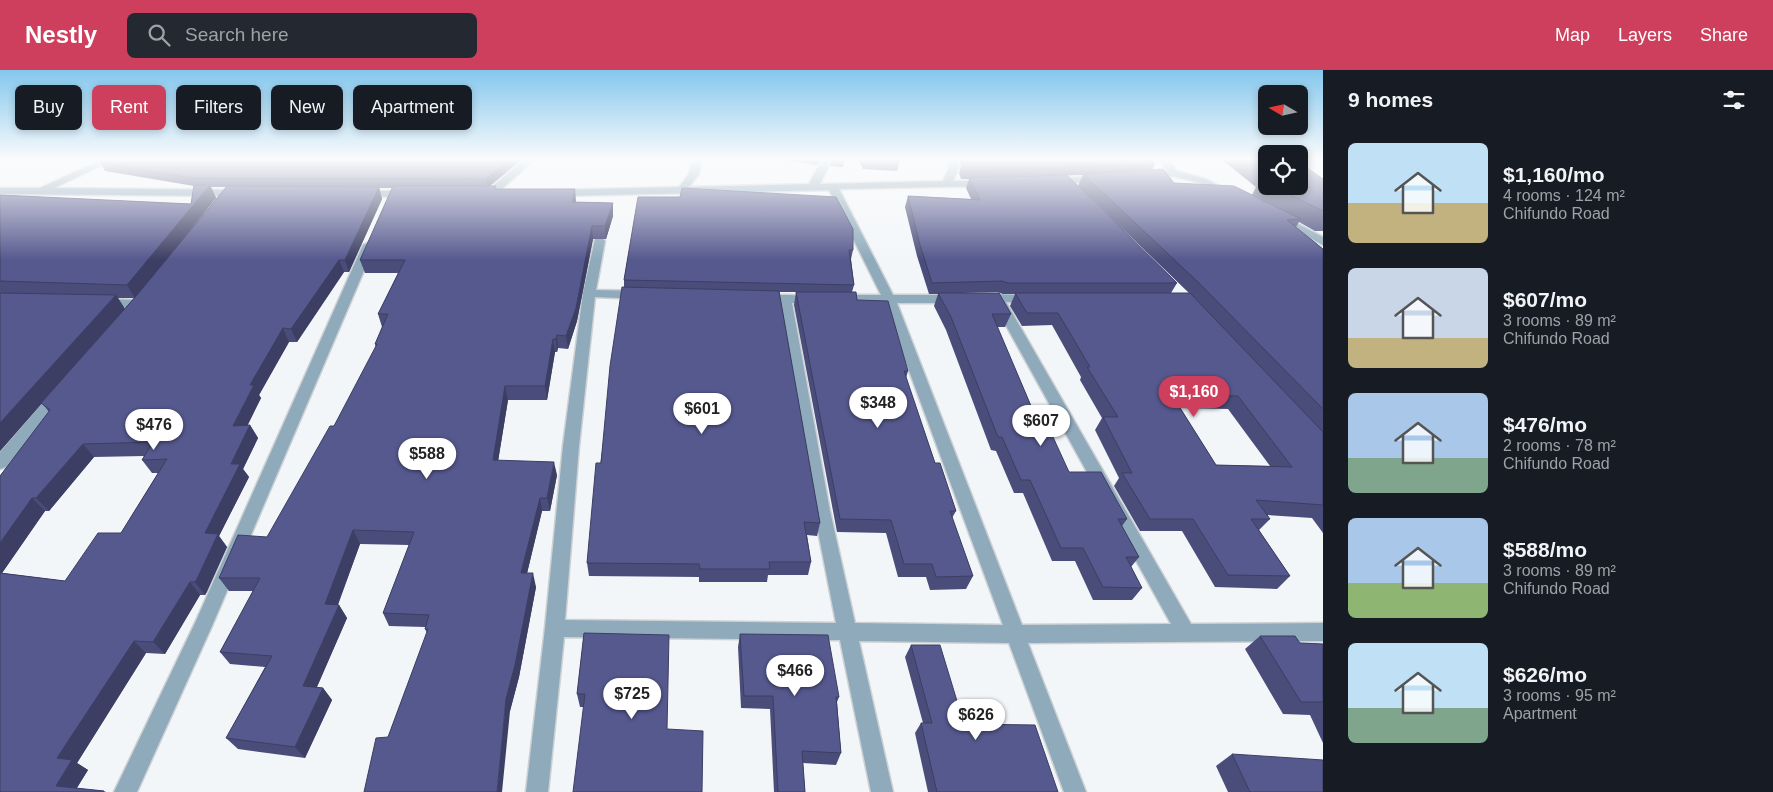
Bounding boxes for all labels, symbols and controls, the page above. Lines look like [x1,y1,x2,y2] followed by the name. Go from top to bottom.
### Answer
[127,13,477,58] search box
[25,21,97,48] text: Nestly
[145,21,173,49] icon: search
[185,24,289,45] text: Search here
[1555,25,1590,45] text: Map
[1618,25,1672,45] text: Layers
[1700,25,1748,45] text: Share
[15,85,82,130] chip: Buy
[92,85,166,130] chip: Rent
[176,85,261,130] chip: Filters
[271,85,343,130] chip: New
[353,85,472,130] chip: Apartment
[1258,85,1308,135] north arrow
[1258,85,1308,195] map controls
[1720,86,1748,114] icon: filters
[1348,88,1433,111] text: 9 homes
[1258,145,1308,195] button: locate
[1388,163,1448,223] icon: home
[1503,163,1605,186] text: $1,160/mo
[1503,187,1625,204] text: 4 rooms · 124 m²
[1503,205,1610,222] text: Chifundo Road
[1388,288,1448,348] icon: home
[1503,288,1587,311] text: $607/mo
[1503,312,1616,329] text: 3 rooms · 89 m²
[1503,330,1610,347] text: Chifundo Road
[1153,376,1235,418] pin: $1,160
[1170,383,1218,400] text: $1,160
[848,386,908,429] pin: $348
[672,392,732,435] pin: $601
[860,394,896,411] text: $348
[684,400,720,417] text: $601
[1011,404,1071,447] pin: $607
[124,408,184,451] pin: $476
[1023,412,1059,429] text: $607
[1388,413,1448,473] icon: home
[1503,413,1587,436] text: $476/mo
[136,416,172,433] text: $476
[1503,437,1616,454] text: 2 rooms · 78 m²
[397,438,457,480] pin: $588
[409,445,445,462] text: $588
[1503,455,1610,472] text: Chifundo Road
[1388,538,1448,598] icon: home
[1503,538,1587,561] text: $588/mo
[1503,562,1616,579] text: 3 rooms · 89 m²
[1503,580,1610,597] text: Chifundo Road
[765,654,825,697] pin: $466
[777,662,813,679] text: $466
[1388,663,1448,723] icon: home
[1503,663,1587,686] text: $626/mo
[602,678,662,720] pin: $725
[614,685,650,702] text: $725
[1503,687,1616,704] text: 3 rooms · 95 m²
[946,698,1006,741] pin: $626
[1503,705,1577,722] text: Apartment
[958,706,994,723] text: $626

